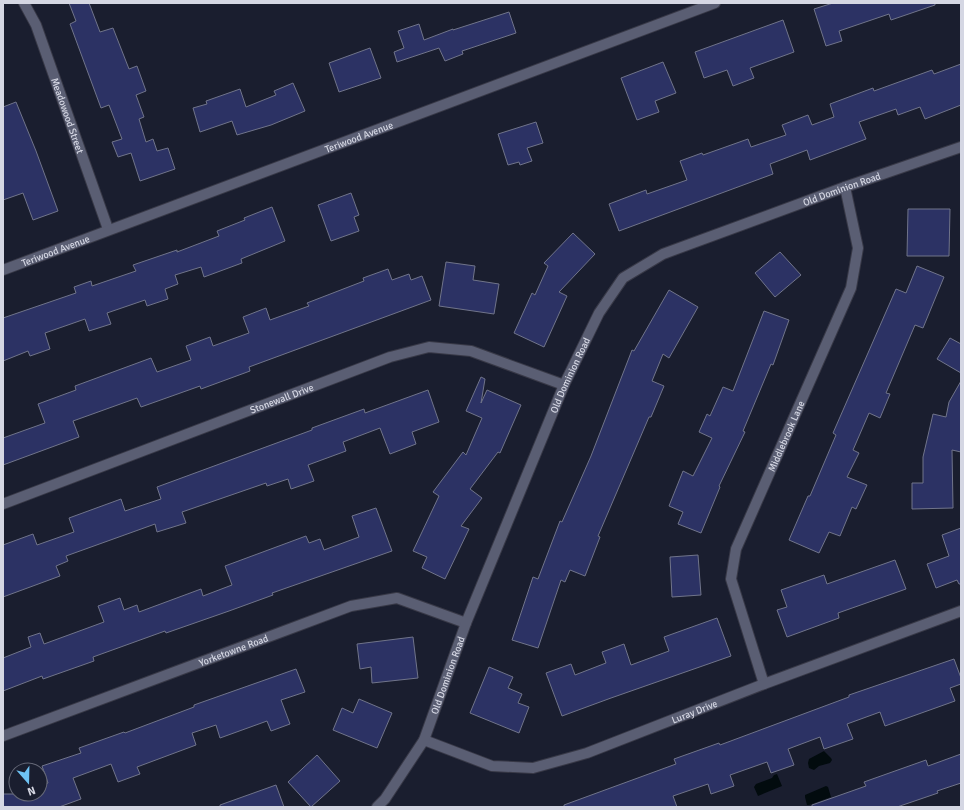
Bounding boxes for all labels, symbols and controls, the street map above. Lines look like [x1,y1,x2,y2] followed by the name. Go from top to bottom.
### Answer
[48,76,86,156] street label: Meadowood Street
[323,119,395,156] street label: Teriwood Avenue
[801,170,882,209] street label: Old Dominion Road
[20,233,92,270] street label: Teriwood Avenue
[548,336,593,415] street label: Old Dominion Road
[248,382,315,417] street label: Stonewall Drive
[766,399,808,474] street label: Middlebrook Lane
[197,632,270,669] street label: Yorketowne Road
[429,635,468,716] street label: Old Dominion Road
[670,698,719,726] street label: Luray Drive
[8,762,48,802] north arrow
[25,784,37,798] text: N

